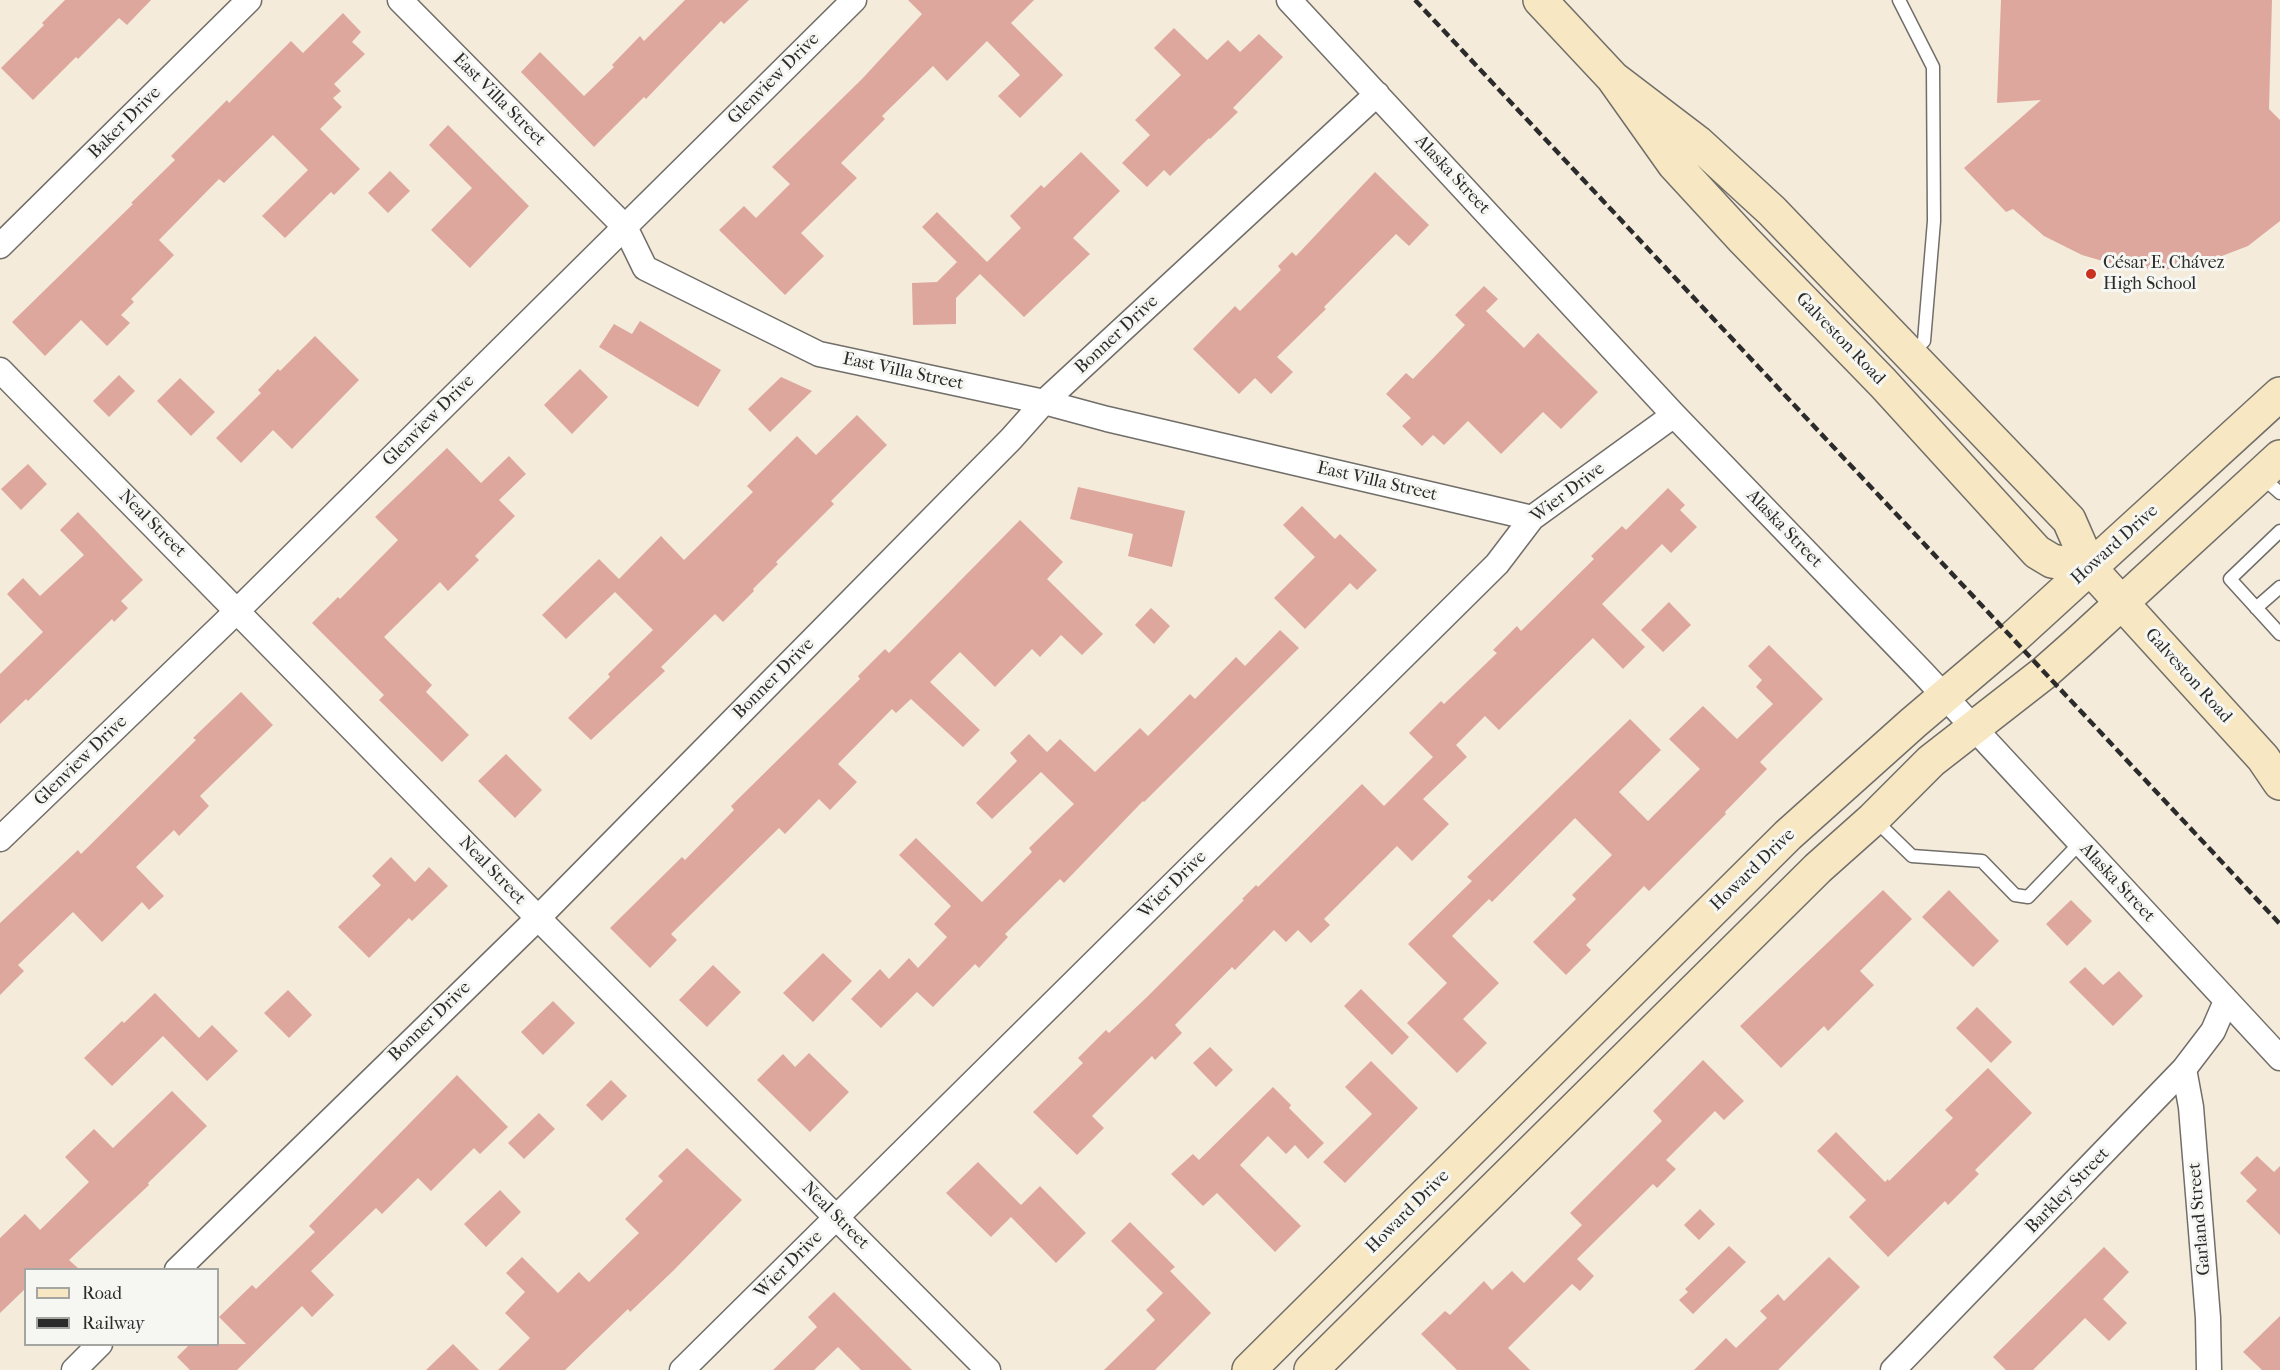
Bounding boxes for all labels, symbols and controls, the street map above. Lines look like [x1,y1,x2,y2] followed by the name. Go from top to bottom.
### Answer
[724,29,824,129] street label: Glenview Drive
[448,49,550,151] street label: East Villa Street
[84,82,166,164] street label: Baker Drive
[1410,131,1494,219] street label: Alaska Street
[2103,253,2225,296] place label: César E. Chávez High School
[2084,267,2098,281] marker: César E. Chávez High School
[1791,288,1889,390] street label: Galveston Road
[1071,291,1163,379] street label: Bonner Drive
[841,349,965,395] street label: East Villa Street
[379,371,479,471] street label: Glenview Drive
[1315,458,1439,506] street label: East Villa Street
[1527,458,1609,528] street label: Wier Drive
[1741,485,1827,573] street label: Alaska Street
[114,486,190,562] street label: Neal Street
[2067,500,2163,590] street label: Howard Drive
[2140,624,2236,728] street label: Galveston Road
[729,634,819,724] street label: Bonner Drive
[30,711,132,811] street label: Glenview Drive
[1706,824,1800,916] street label: Howard Drive
[454,832,530,910] street label: Neal Street
[2075,839,2159,927] street label: Alaska Street
[1135,847,1211,923] street label: Wier Drive
[384,977,476,1067] street label: Bonner Drive
[2022,1143,2114,1239] street label: Barkley Street
[2184,1162,2216,1276] street label: Garland Street
[1362,1166,1454,1258] street label: Howard Drive
[797,1178,873,1254] street label: Neal Street
[751,1227,827,1303] street label: Wier Drive
[24,1268,219,1346] legend
[82,1283,122,1304] text: Road
[82,1313,145,1334] text: Railway

